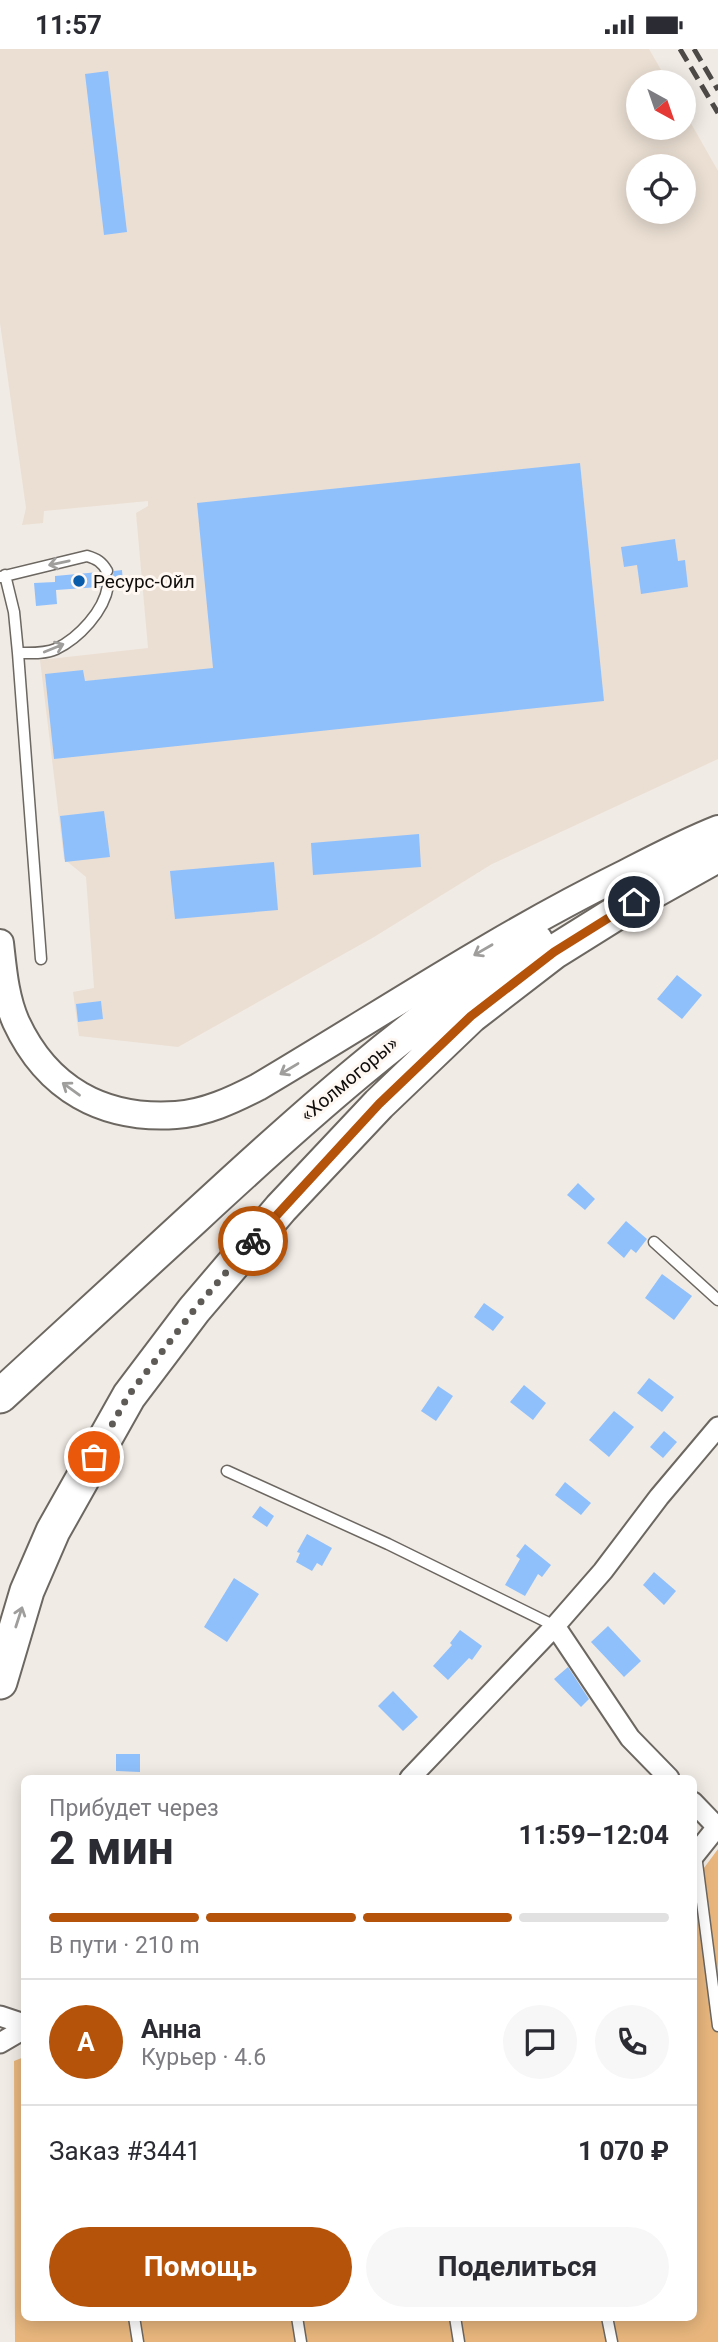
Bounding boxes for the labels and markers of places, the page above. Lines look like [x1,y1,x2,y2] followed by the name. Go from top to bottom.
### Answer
[93,570,195,593] place label: Ресурс-Ойл
[71,573,87,589] marker: Ресурс-Ойл
[604,872,664,932] pin
[64,1427,124,1487] pin

